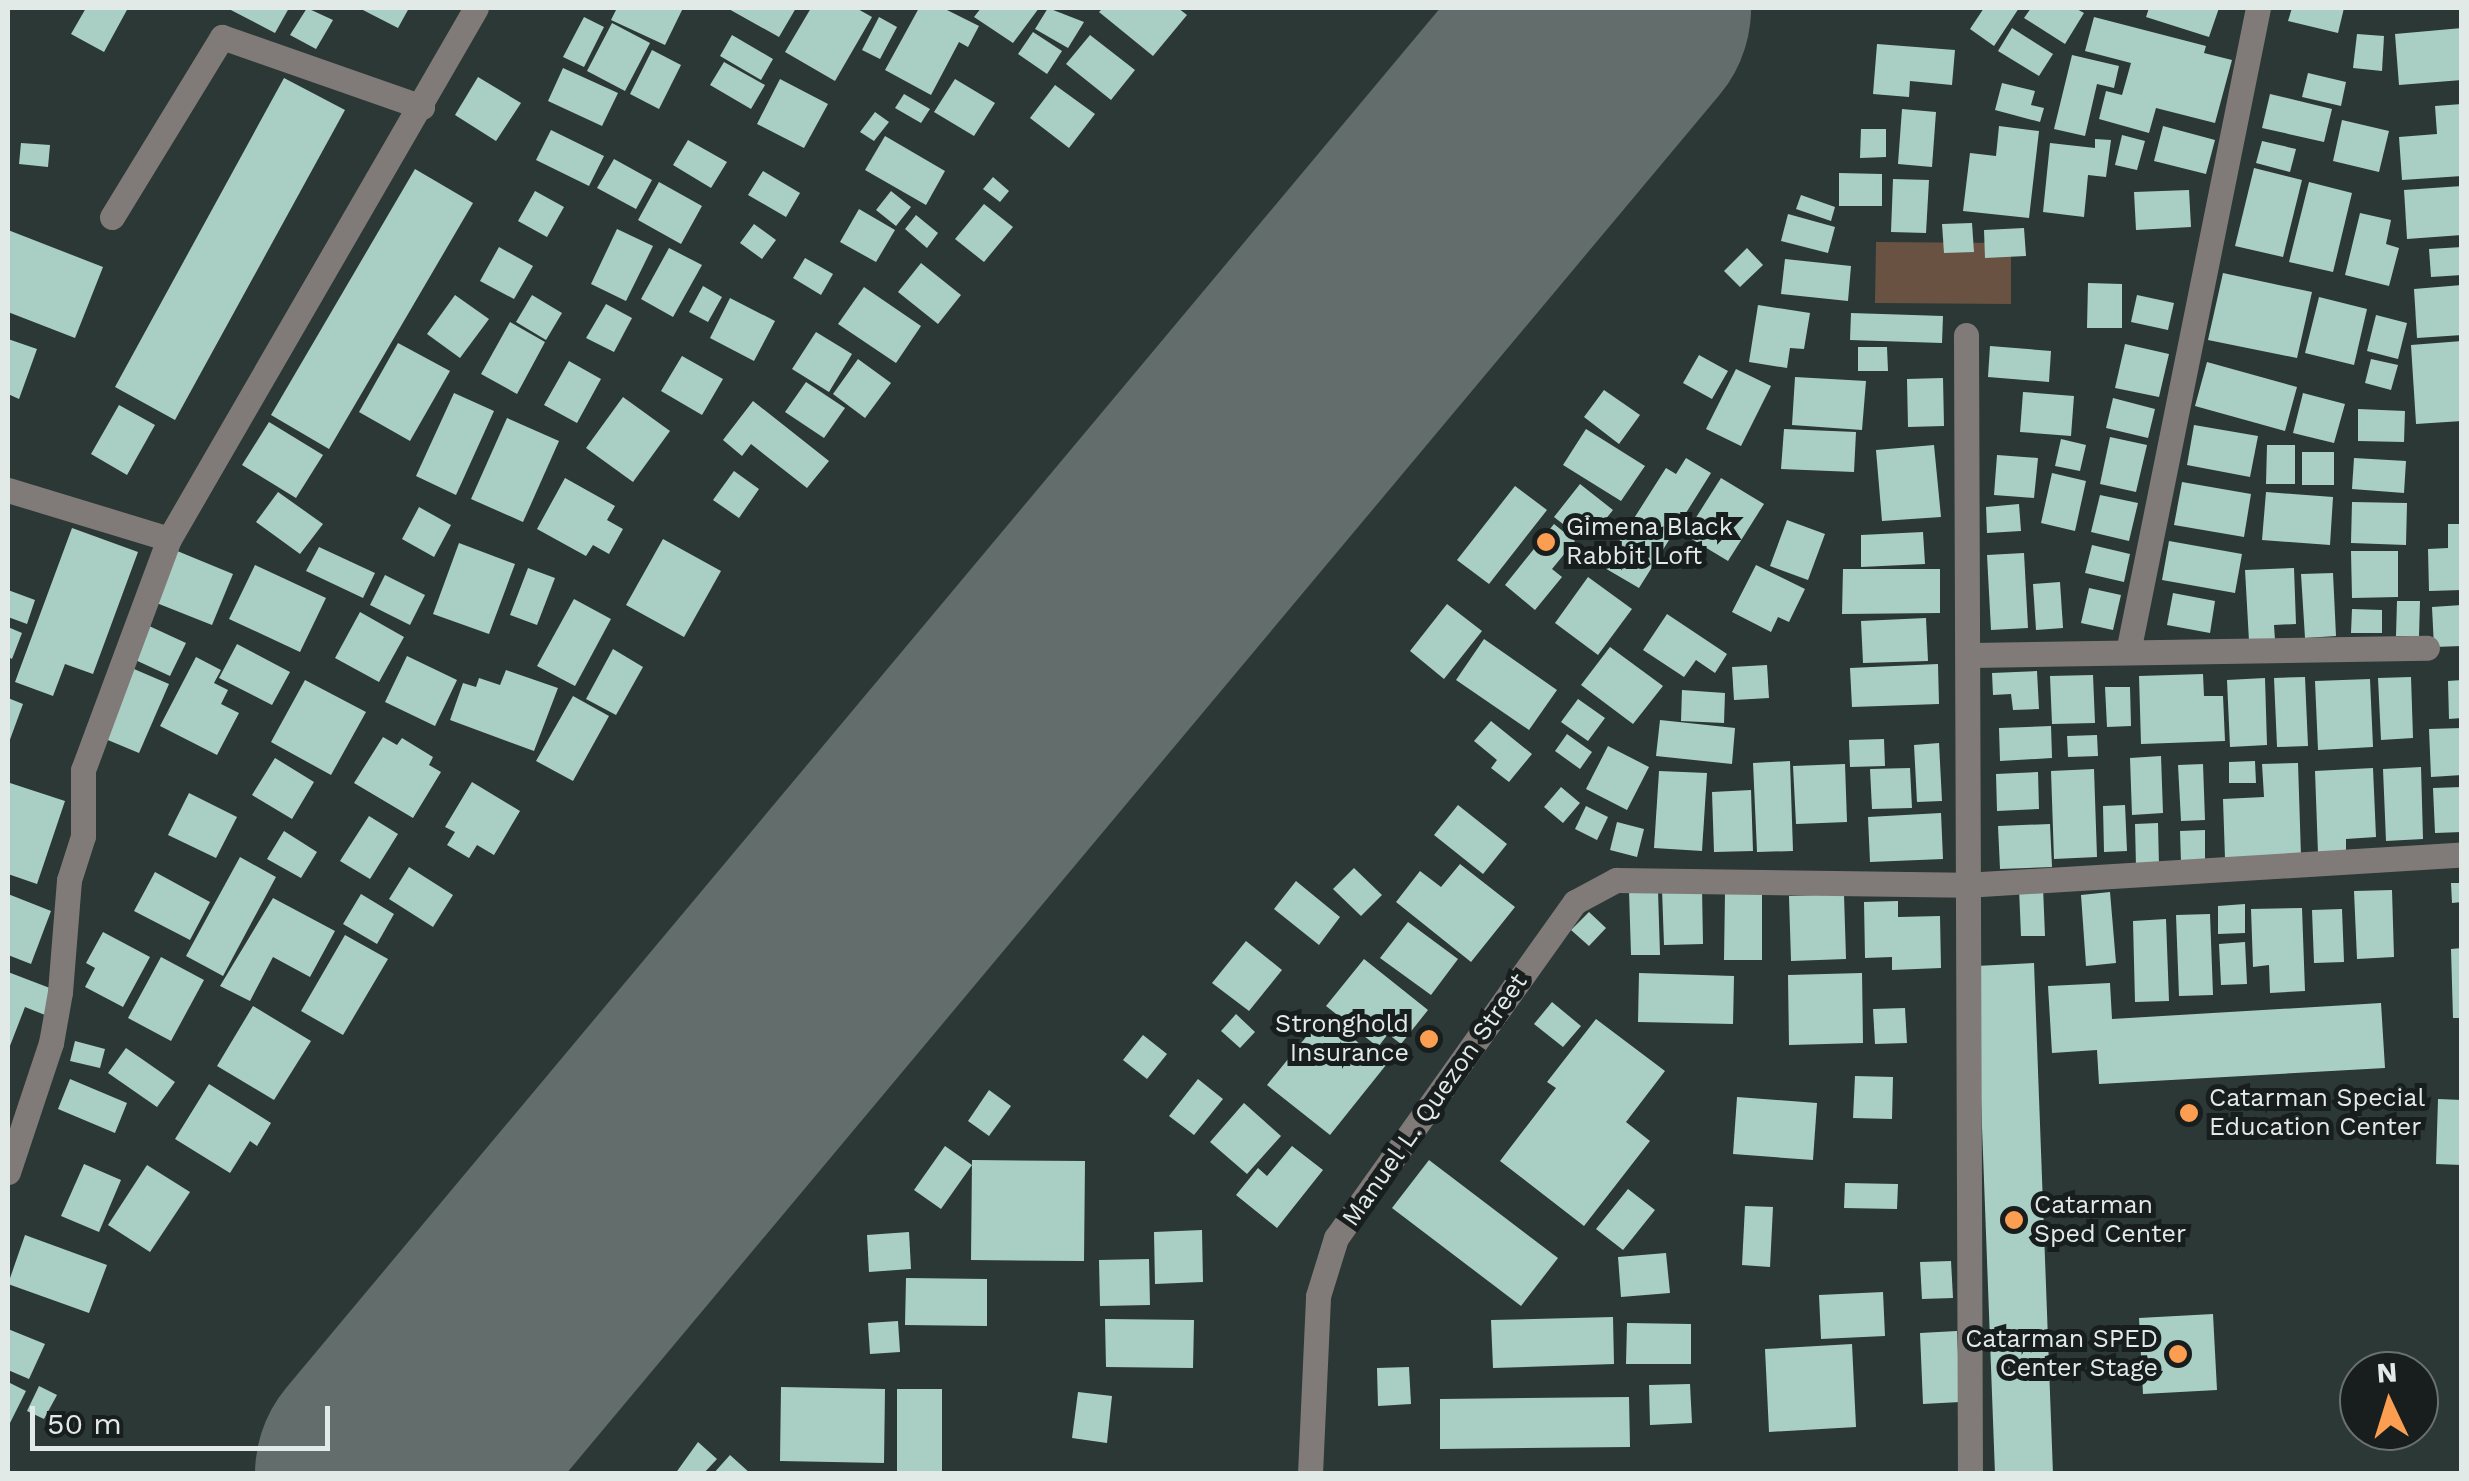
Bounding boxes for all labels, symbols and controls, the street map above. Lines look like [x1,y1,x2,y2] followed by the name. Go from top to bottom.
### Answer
[1566,513,1733,572] place label: Gimena Black Rabbit Loft
[1535,531,1557,553] marker: Gimena Black Rabbit Loft
[1336,967,1534,1233] street label: Manuel L. Quezon Street
[1275,1010,1409,1069] place label: Stronghold Insurance
[1418,1028,1440,1050] marker: Stronghold Insurance
[2209,1084,2425,1143] place label: Catarman Special Education Center
[2178,1102,2200,1124] marker: Catarman Special Education Center
[2034,1191,2186,1250] place label: Catarman Sped Center
[2003,1209,2025,1231] marker: Catarman Sped Center
[1965,1325,2158,1384] place label: Catarman SPED Center Stage
[2167,1343,2189,1365] marker: Catarman SPED Center Stage
[2339,1351,2439,1451] north arrow
[2376,1355,2399,1390] text: N
[35,1386,335,1448] scale bar
[47,1406,122,1441] text: 50 m

